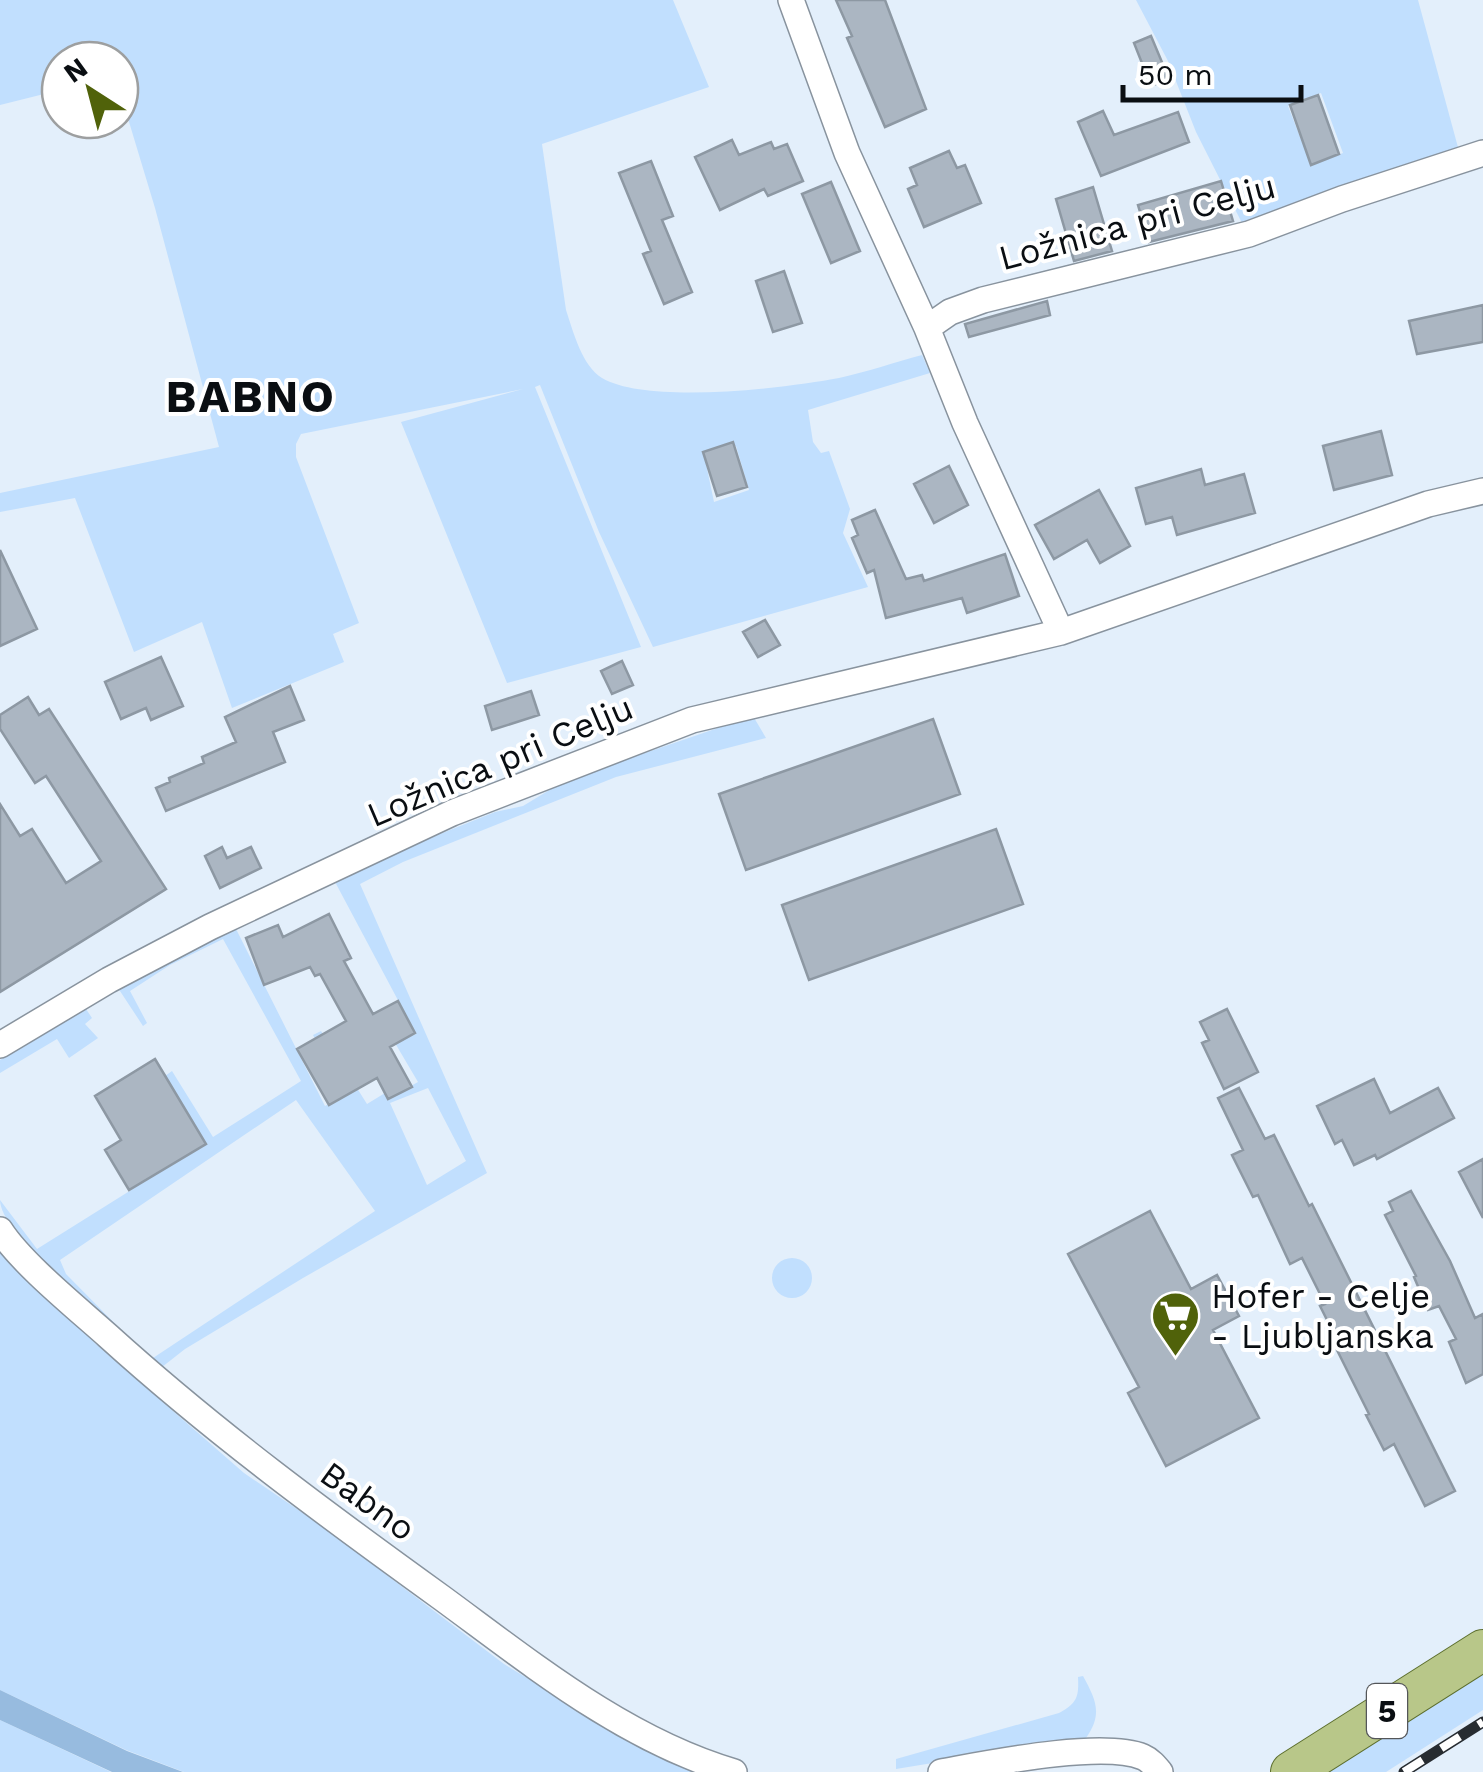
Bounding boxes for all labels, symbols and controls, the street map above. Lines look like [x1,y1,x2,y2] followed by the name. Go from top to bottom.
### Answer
[40,40,140,140] north arrow
[1123,40,1300,102] scale bar
[58,51,94,90] text: N
[1138,57,1213,92] text: 50 m
[994,165,1280,279] street label: Ložnica pri Celju
[166,370,336,423] district label: BABNO
[361,686,639,836] street label: Ložnica pri Celju
[1211,1275,1434,1357] place label: Hofer - Celje - Ljubljanska
[1150,1290,1202,1358] supermarket icon: Hofer - Celje - Ljubljanska
[312,1452,424,1550] street label: Babno
[1367,1684,1407,1738] road number: 5

